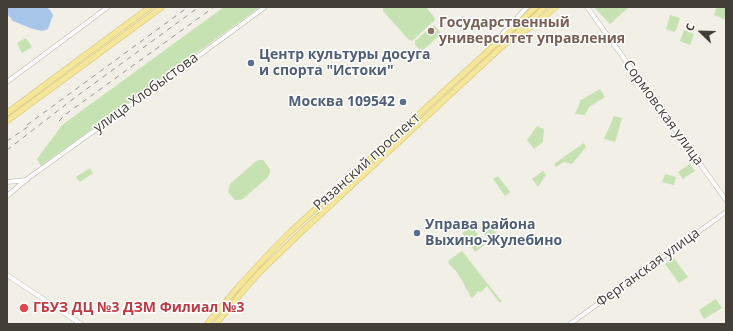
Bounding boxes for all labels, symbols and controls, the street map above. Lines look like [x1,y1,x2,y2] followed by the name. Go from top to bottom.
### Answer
[681,12,721,52] north arrow
[439,15,625,48] place label: Государственный университет управления
[681,21,698,33] text: С
[426,26,436,36] marker: Государственный университет управления
[259,47,430,80] place label: Центр культуры досуга и спорта "Истоки"
[90,49,202,137] street label: улица Хлобыстова
[619,57,707,169] street label: Сормовская улица
[246,58,256,68] marker: Центр культуры досуга и спорта "Истоки"
[288,94,395,110] place label: Москва 109542
[398,97,408,107] marker: Москва 109542
[310,110,424,214] street label: Рязанский проспект
[425,217,562,250] place label: Управа района Выхино-Жулебино
[593,225,703,311] street label: Ферганская улица
[412,228,422,238] marker: Управа района Выхино-Жулебино
[33,300,244,316] place label: ГБУЗ ДЦ №3 ДЗМ Филиал №3
[18,302,30,314] marker: ГБУЗ ДЦ №3 ДЗМ Филиал №3

